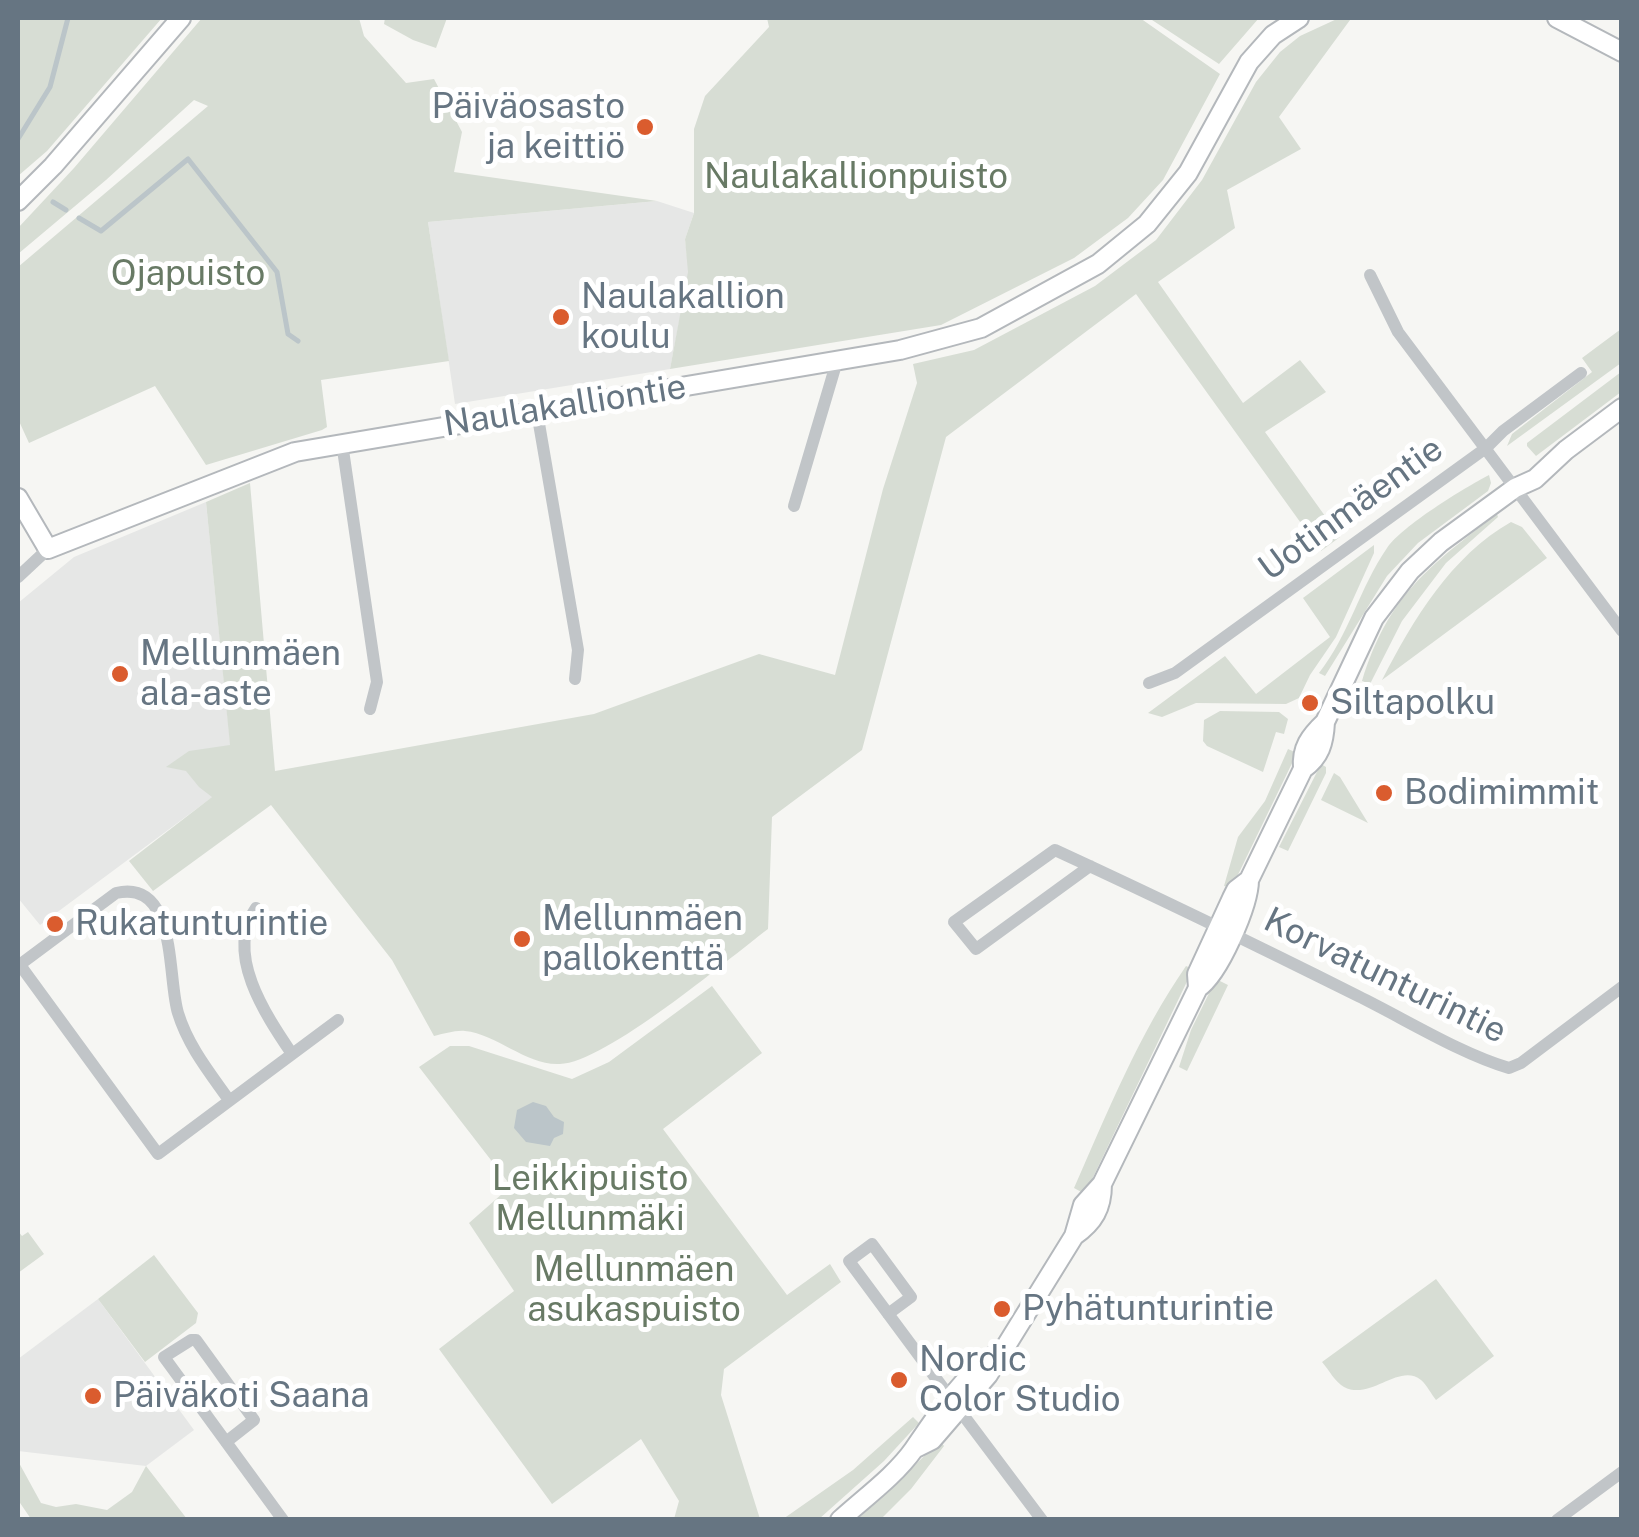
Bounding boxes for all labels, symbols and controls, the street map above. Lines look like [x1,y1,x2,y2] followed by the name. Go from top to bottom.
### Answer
[432,86,625,168] place label: Päiväosasto ja keittiö
[634,116,656,138] marker: Päiväosasto ja keittiö
[704,156,1008,198] park label: Naulakallionpuisto
[111,253,265,295] park label: Ojapuisto
[581,276,785,358] place label: Naulakallion koulu
[550,306,572,328] marker: Naulakallion koulu
[441,366,689,446] street label: Naulakalliontie
[1251,428,1451,590] street label: Uotinmäentie
[140,633,341,715] place label: Mellunmäen ala-aste
[109,663,131,685] marker: Mellunmäen ala-aste
[1330,682,1495,724] place label: Siltapolku
[1299,692,1321,714] marker: Siltapolku
[1404,772,1599,814] place label: Bodimimmit
[1373,782,1395,804] marker: Bodimimmit
[542,898,743,980] place label: Mellunmäen pallokenttä
[1257,899,1513,1053] street label: Korvatunturintie
[75,903,328,945] place label: Rukatunturintie
[44,913,66,935] marker: Rukatunturintie
[511,928,533,950] marker: Mellunmäen pallokenttä
[492,1158,688,1240] park label: Leikkipuisto Mellunmäki
[527,1249,741,1331] park label: Mellunmäen asukaspuisto
[1022,1288,1274,1330] place label: Pyhätunturintie
[991,1298,1013,1320] marker: Pyhätunturintie
[919,1339,1121,1421] place label: Nordic Color Studio
[888,1369,910,1391] marker: Nordic Color Studio
[113,1375,370,1417] place label: Päiväkoti Saana
[82,1385,104,1407] marker: Päiväkoti Saana

